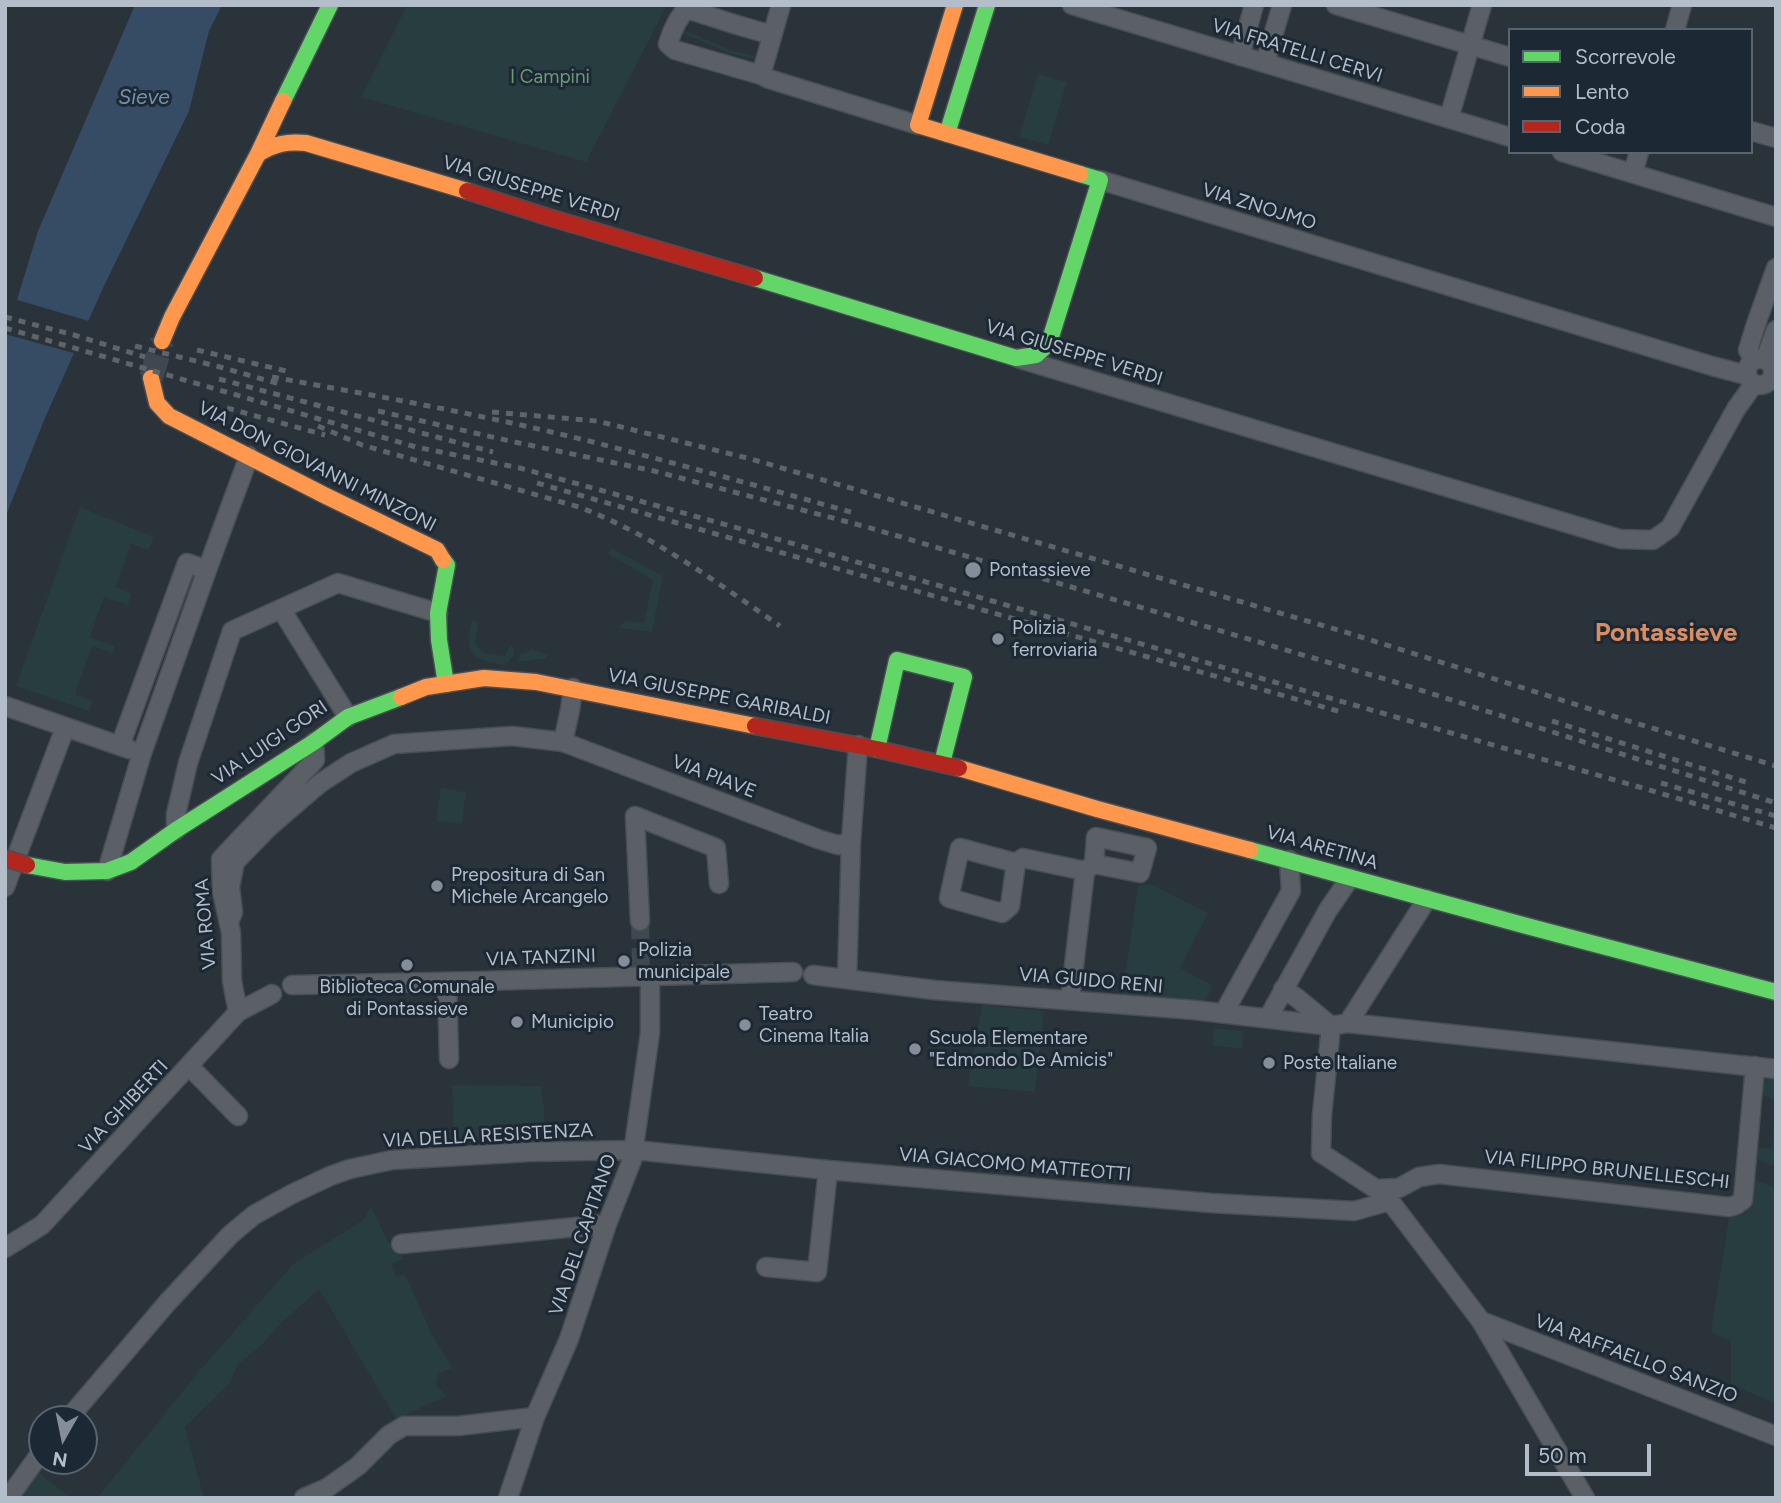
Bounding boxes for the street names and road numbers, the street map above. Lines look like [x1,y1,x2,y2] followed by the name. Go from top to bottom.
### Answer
[1209,14,1385,88] street label: VIA FRATELLI CERVI
[440,151,622,227] street label: VIA GIUSEPPE VERDI
[1199,179,1319,235] street label: VIA ZNOJMO
[983,315,1165,391] street label: VIA GIUSEPPE VERDI
[194,397,440,537] street label: VIA DON GIOVANNI MINZONI
[606,664,832,730] street label: VIA GIUSEPPE GARIBALDI
[208,696,332,790] street label: VIA LUIGI GORI
[669,751,759,803] street label: VIA PIAVE
[1264,821,1380,875] street label: VIA ARETINA
[191,877,221,971] street label: VIA ROMA
[486,945,596,971] street label: VIA TANZINI
[1018,963,1164,999] street label: VIA GUIDO RENI
[75,1055,173,1159] street label: VIA GHIBERTI
[382,1119,594,1153] street label: VIA DELLA RESISTENZA
[898,1143,1132,1187] street label: VIA GIACOMO MATTEOTTI
[1483,1146,1731,1194] street label: VIA FILIPPO BRUNELLESCHI
[545,1151,621,1319] street label: VIA DEL CAPITANO
[1531,1310,1741,1408] street label: VIA RAFFAELLO SANZIO

